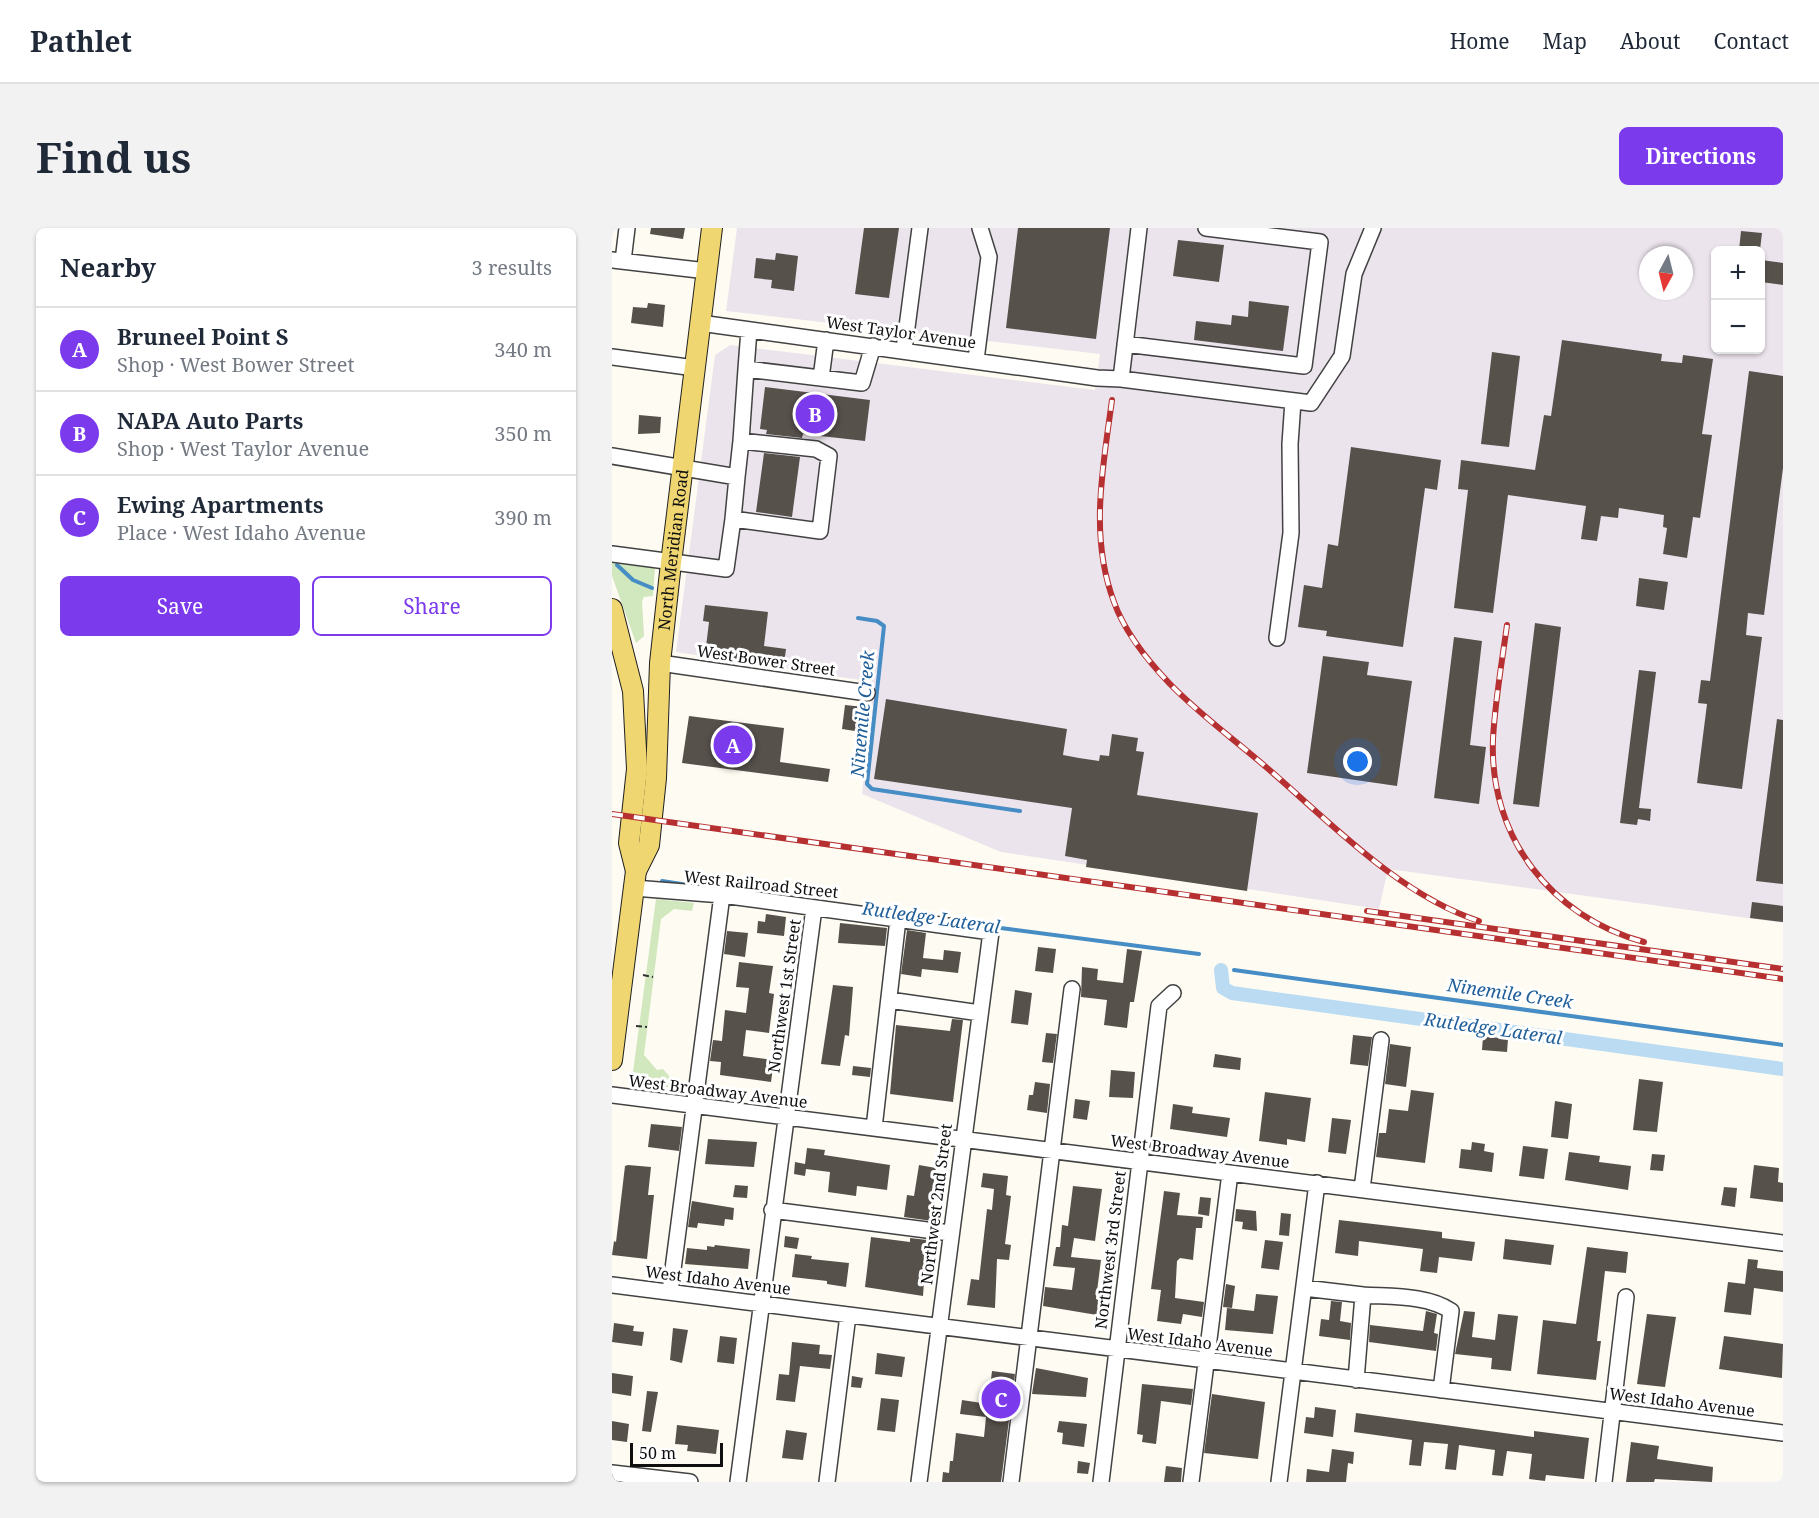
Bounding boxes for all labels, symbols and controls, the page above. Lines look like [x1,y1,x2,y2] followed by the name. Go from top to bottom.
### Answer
[30,22,132,60] text: Pathlet
[1450,27,1510,55] text: Home
[1543,27,1587,55] text: Map
[1620,27,1681,55] text: About
[1714,27,1789,55] text: Contact
[1619,127,1783,185] button: Directions
[36,128,191,185] text: Find us
[1639,246,1693,300] north arrow
[1711,246,1765,354] map controls
[1711,246,1765,300] button: +
[60,249,156,285] text: Nearby
[472,254,552,281] text: 3 results
[1711,300,1765,354] button: −
[824,311,978,353] street label: West Taylor Avenue
[117,321,289,351] text: Bruneel Point S
[72,336,87,363] text: A
[494,336,552,363] text: 340 m
[117,351,354,378] text: Shop · West Bower Street
[796,392,834,436] pin: B
[117,405,303,435] text: NAPA Auto Parts
[73,420,86,447] text: B
[494,420,552,447] text: 350 m
[117,435,369,462] text: Shop · West Taylor Avenue
[653,468,693,632] street label: North Meridian Road
[117,489,323,519] text: Ewing Apartments
[73,504,86,531] text: C
[494,504,552,531] text: 390 m
[117,519,366,546] text: Place · West Idaho Avenue
[60,576,300,636] button: Save
[312,576,552,636] button: Share
[695,639,837,681] street label: West Bower Street
[844,649,880,779] water label: Ninemile Creek
[714,722,752,768] pin: A
[1343,747,1372,776] your location
[683,865,840,903] street label: West Railroad Street
[860,895,1002,939] water label: Rutledge Lateral
[762,918,806,1074] street label: Northwest 1st Street
[1445,972,1575,1014] water label: Ninemile Creek
[1422,1006,1564,1050] water label: Rutledge Lateral
[627,1069,809,1113] street label: West Broadway Avenue
[915,1122,957,1286] street label: Northwest 2nd Street
[1109,1129,1291,1173] street label: West Broadway Avenue
[1089,1169,1131,1330] street label: Northwest 3rd Street
[644,1260,792,1300] street label: West Idaho Avenue
[1126,1322,1274,1362] street label: West Idaho Avenue
[982,1376,1020,1422] pin: C
[1608,1382,1756,1422] street label: West Idaho Avenue
[630,1440,723,1468] scale bar
[639,1442,676,1464] text: 50 m

